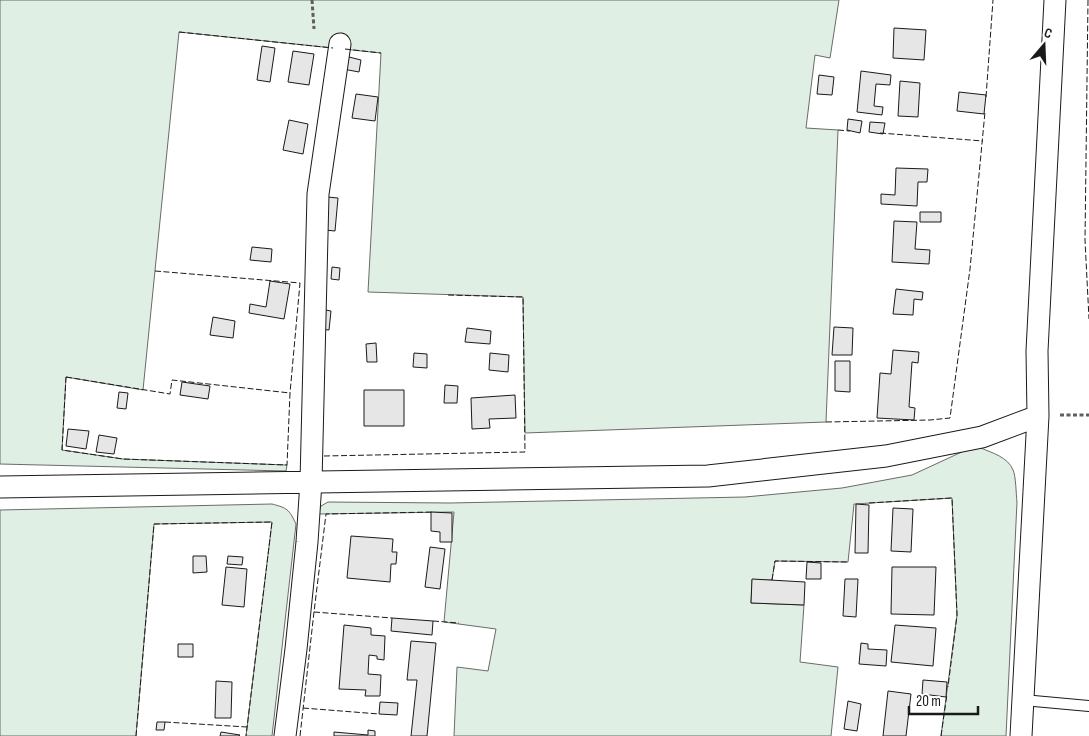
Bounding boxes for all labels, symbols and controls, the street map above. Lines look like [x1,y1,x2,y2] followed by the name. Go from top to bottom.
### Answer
[1019,20,1069,70] north arrow
[1042,24,1054,42] text: С
[909,684,978,716] scale bar
[916,692,941,711] text: 20 m

